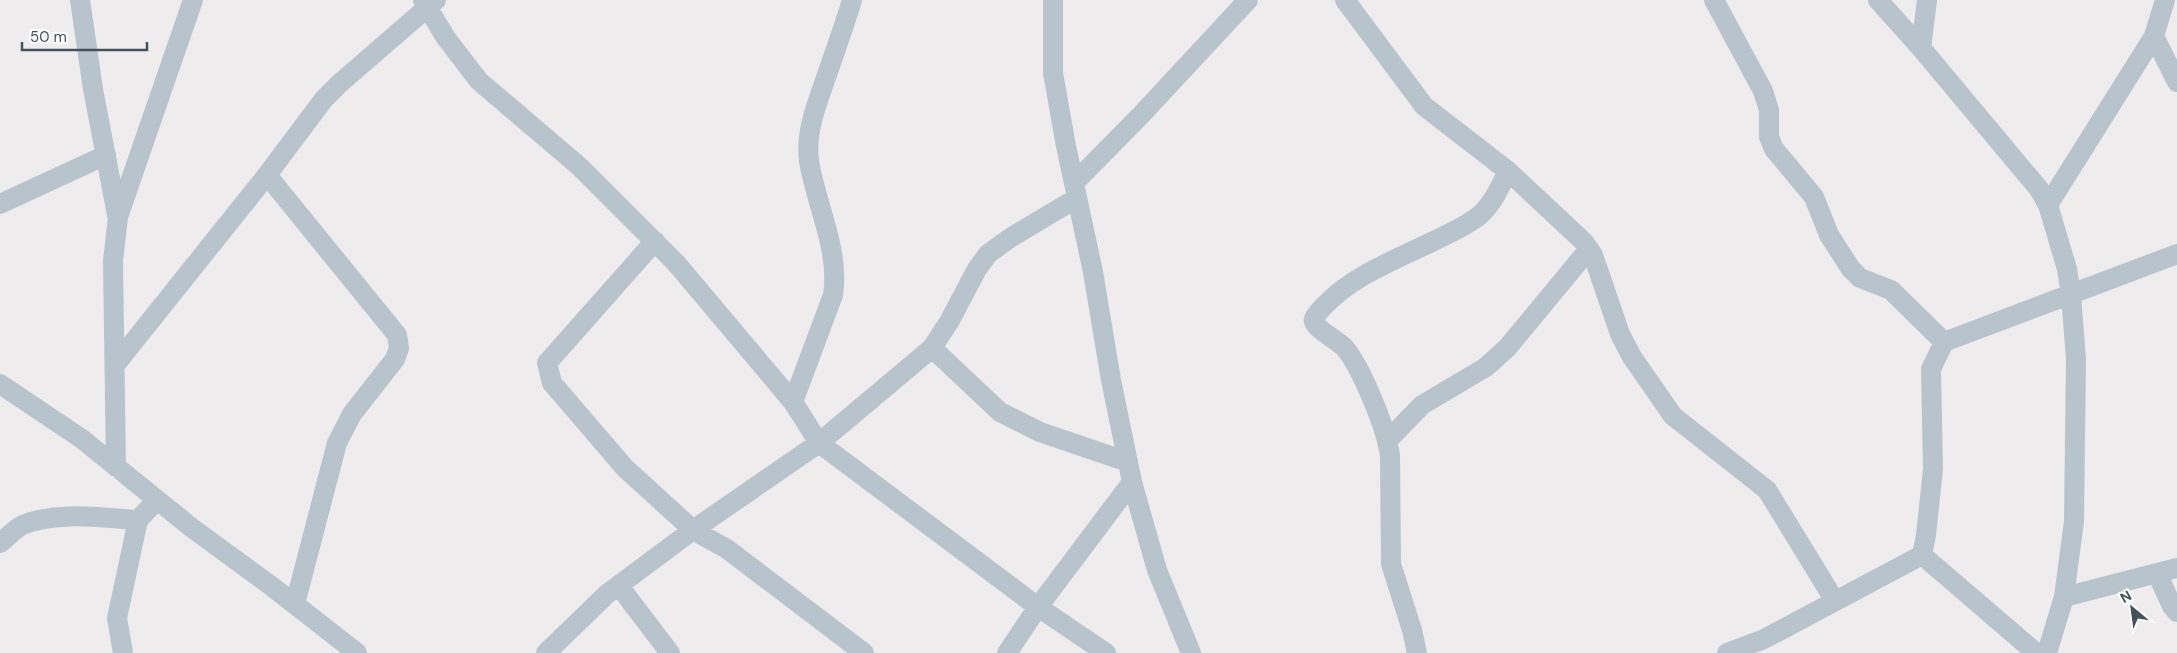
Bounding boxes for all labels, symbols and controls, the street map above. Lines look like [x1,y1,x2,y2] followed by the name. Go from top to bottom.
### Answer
[22,20,148,52] scale bar
[30,27,67,47] text: 50 m
[2107,583,2157,633] north arrow
[2117,586,2135,607] text: N

